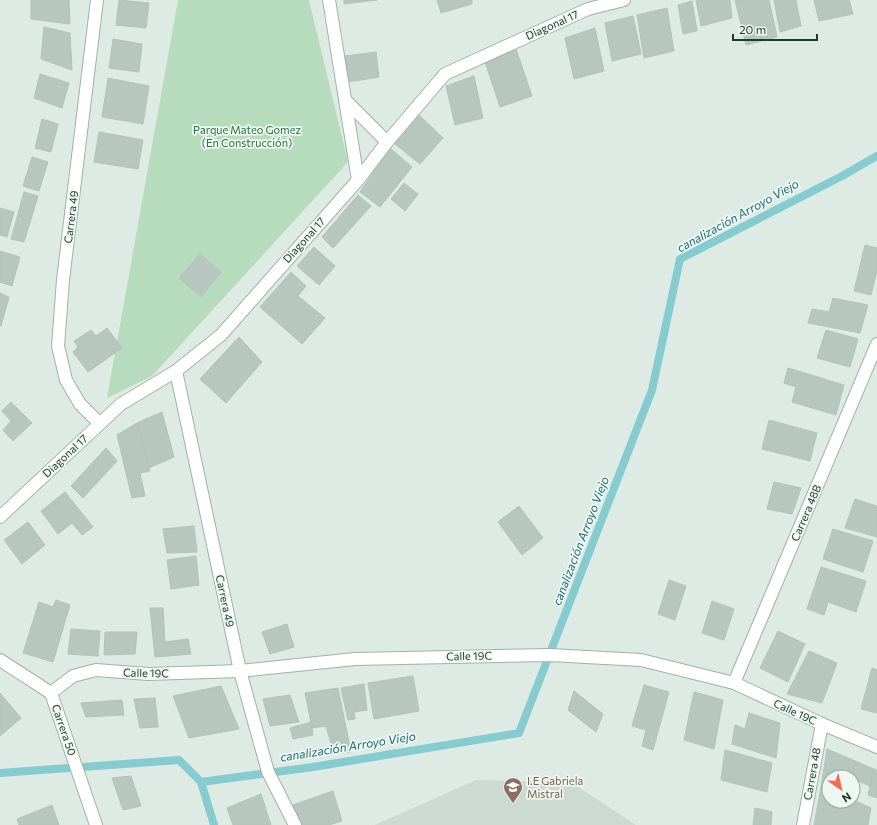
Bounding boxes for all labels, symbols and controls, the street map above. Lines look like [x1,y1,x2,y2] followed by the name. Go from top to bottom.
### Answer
[523,7,580,42] street label: Diagonal 17
[733,16,817,42] scale bar
[739,22,766,36] text: 20 m
[193,123,301,149] park label: Parque Mateo Gomez (En Construcción)
[674,176,801,254] water label: canalización Arroyo Viejo
[61,189,80,244] street label: Carrera 49
[280,214,328,265] street label: Diagonal 17
[40,431,90,480] street label: Diagonal 17
[549,474,611,607] water label: canalización Arroyo Viejo
[788,483,823,543] street label: Carrera 48B
[214,574,237,629] street label: Carrera 49
[446,649,492,662] street label: Calle 19C
[123,666,169,679] street label: Calle 19C
[772,696,819,727] street label: Calle 19C
[50,703,79,757] street label: Carrera 50
[279,728,417,764] water label: canalización Arroyo Viejo
[800,746,823,801] street label: Carrera 48
[821,769,861,809] north arrow
[527,774,583,800] place label: I.E Gabriela Mistral
[502,776,524,804] school or university icon: I.E Gabriela Mistral
[840,790,854,805] text: N

